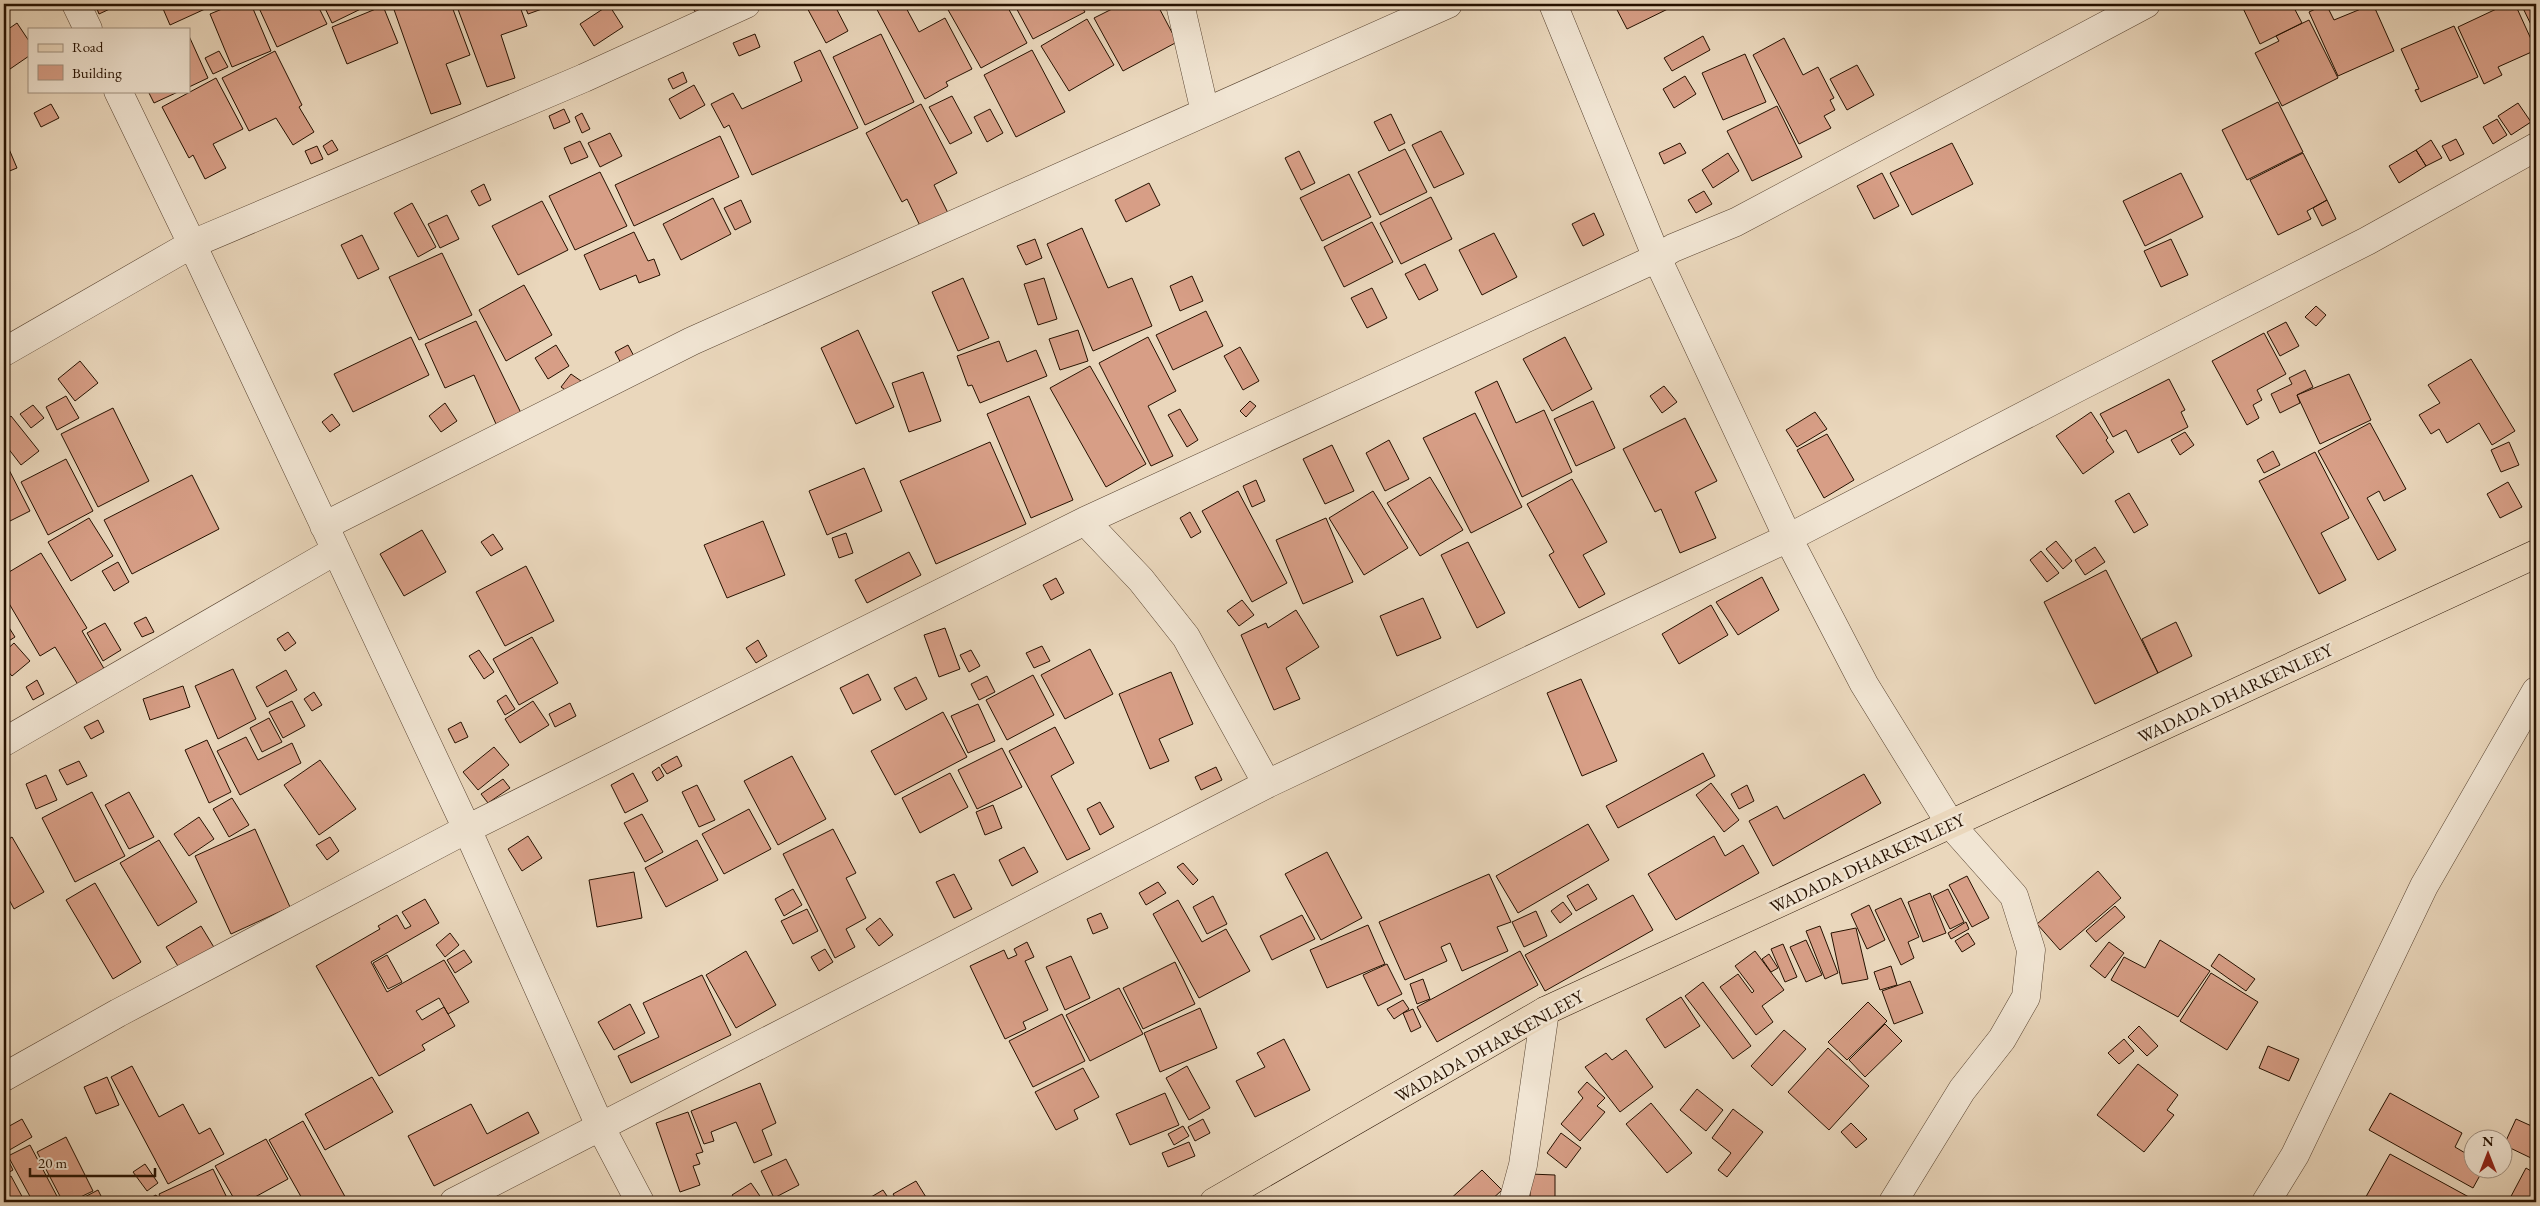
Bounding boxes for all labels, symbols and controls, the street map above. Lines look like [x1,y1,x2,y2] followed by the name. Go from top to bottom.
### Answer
[28,28,190,92] legend
[72,37,104,56] text: Road
[72,63,122,82] text: Building
[2134,637,2338,748] street label: WADADA DHARKENLEEY
[1766,807,1970,918] street label: WADADA DHARKENLEEY
[1390,984,1589,1108] street label: WADADA DHARKENLEEY
[2462,1128,2512,1178] north arrow
[2482,1132,2494,1150] text: N
[30,1146,155,1178] scale bar
[38,1153,67,1172] text: 20 m

